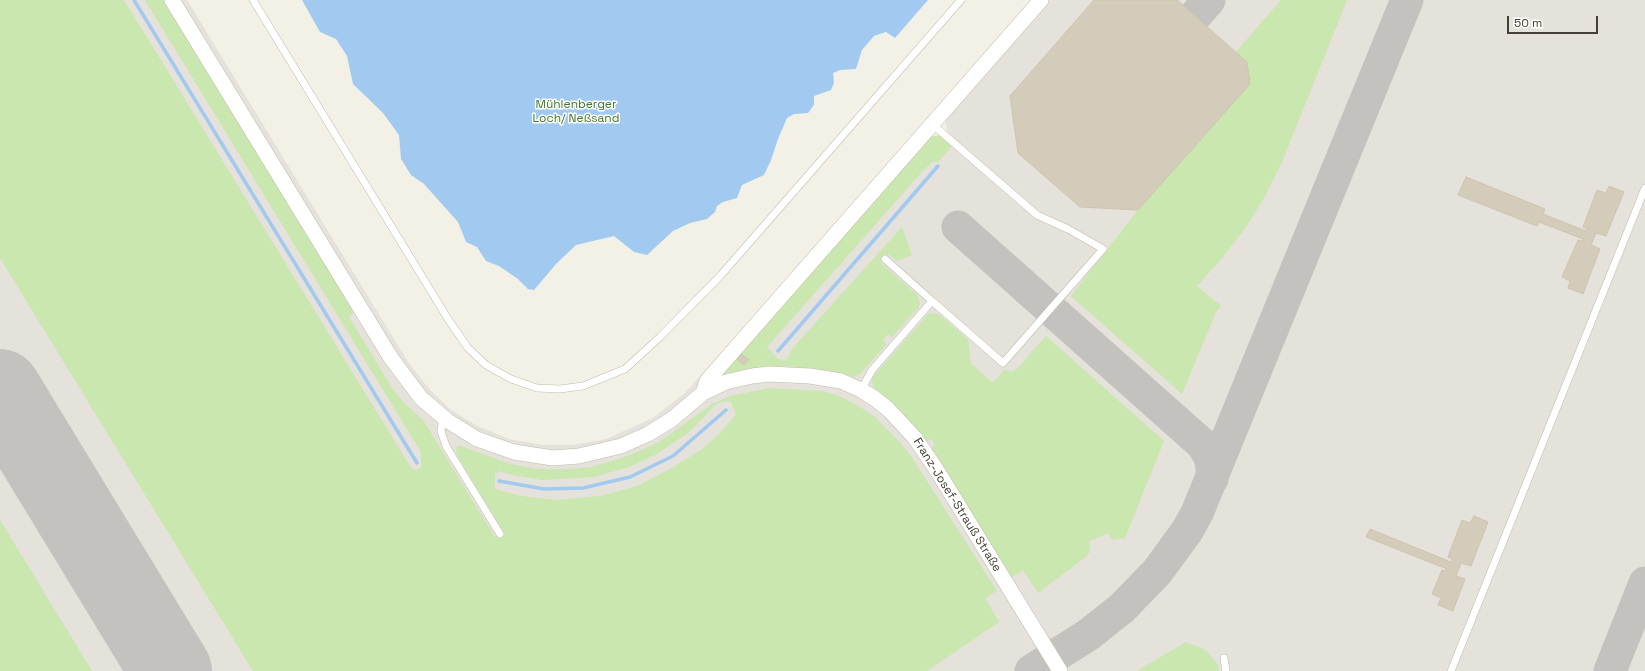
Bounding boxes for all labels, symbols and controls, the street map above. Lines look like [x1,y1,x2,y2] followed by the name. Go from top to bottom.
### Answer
[1509,8,1600,34] scale bar
[1514,15,1542,31] text: 50 m
[533,98,619,126] park label: Mühlenberger Loch/ Neßsand
[910,435,1004,575] street label: Franz-Josef-Strauß Straße

